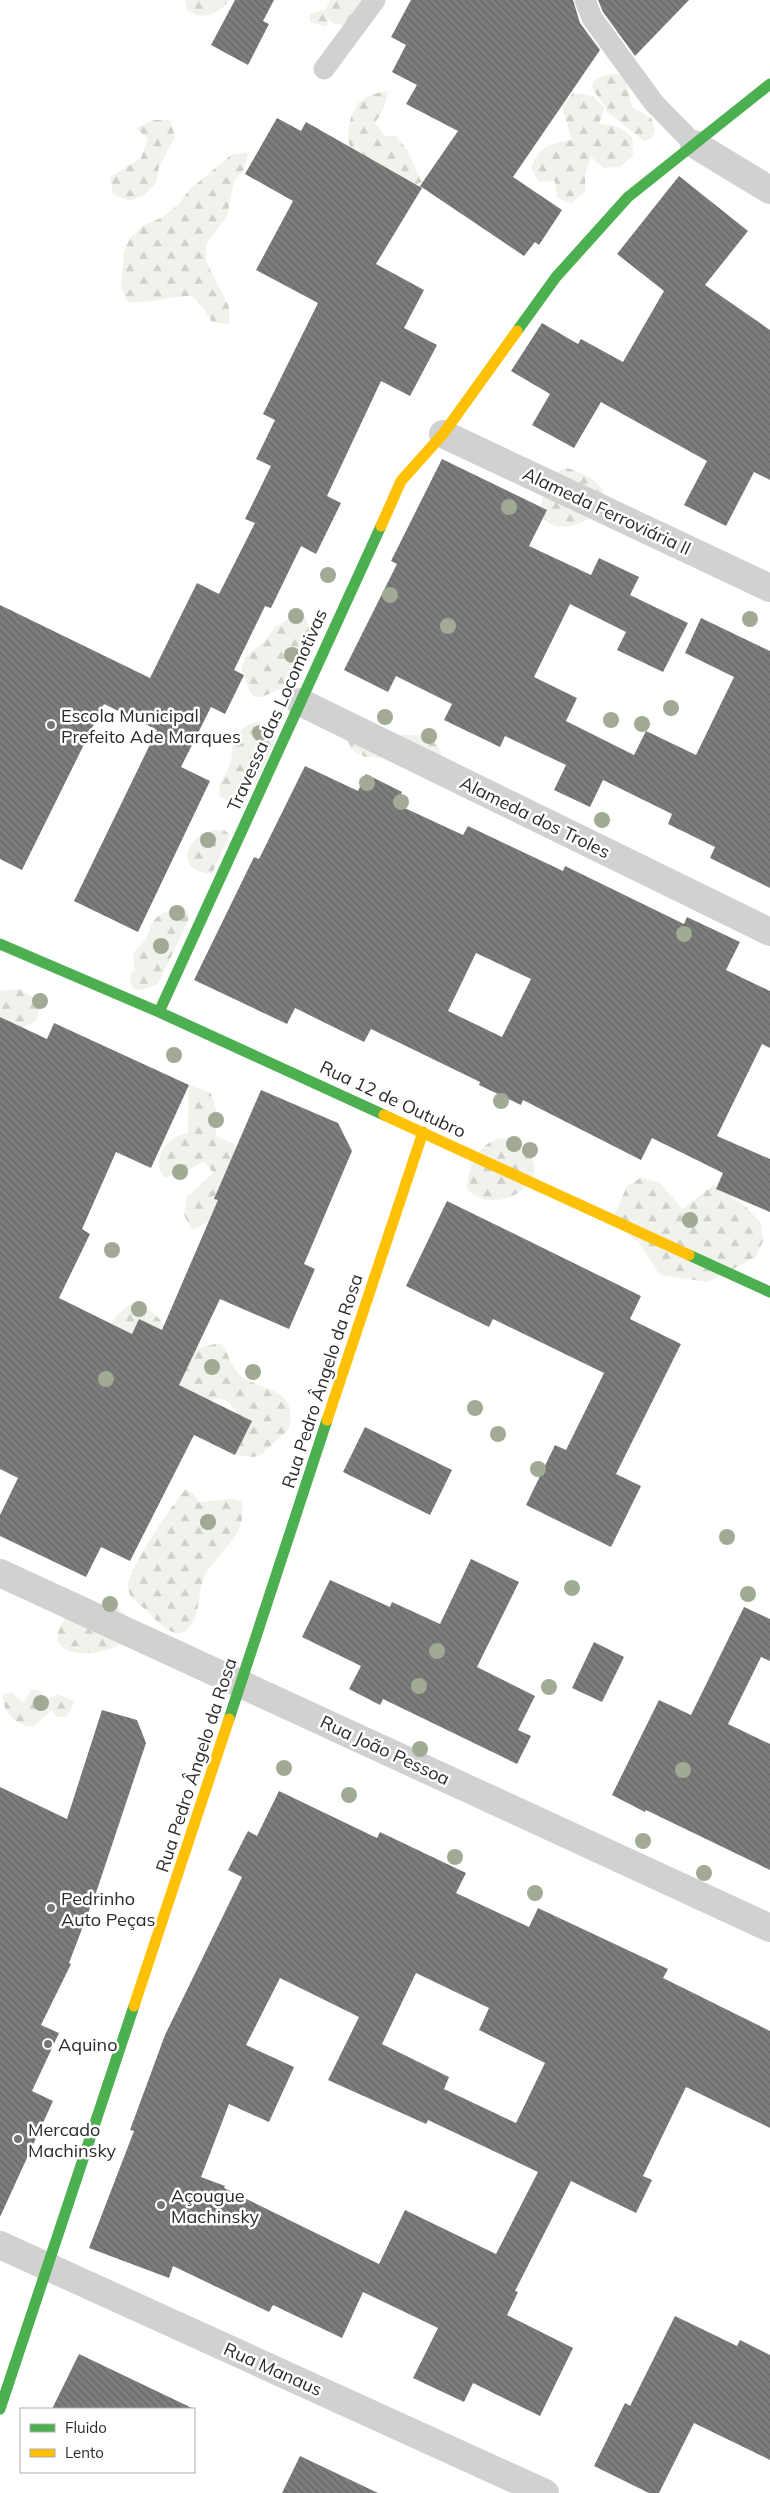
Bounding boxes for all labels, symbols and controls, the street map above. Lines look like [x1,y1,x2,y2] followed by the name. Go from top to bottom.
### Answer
[519,462,695,560] street label: Alameda Ferroviária II
[222,605,332,815] street label: Travessa das Locomotivas
[61,704,241,748] place label: Escola Municipal Prefeito Ade Marques
[45,719,57,731] marker: Escola Municipal Prefeito Ade Marques
[456,771,614,863] street label: Alameda dos Troles
[316,1055,470,1143] street label: Rua 12 de Outubro
[276,1271,368,1491] street label: Rua Pedro Ângelo da Rosa
[150,1655,242,1875] street label: Rua Pedro Ângelo da Rosa
[317,1710,453,1790] street label: Rua João Pessoa
[61,1887,156,1931] place label: Pedrinho Auto Peças
[45,1902,57,1914] marker: Pedrinho Auto Peças
[58,2033,117,2056] place label: Aquino
[42,2038,54,2050] marker: Aquino
[28,2118,116,2162] place label: Mercado Machinsky
[12,2133,24,2145] marker: Mercado Machinsky
[171,2184,259,2228] place label: Açougue Machinsky
[155,2199,167,2211] marker: Açougue Machinsky
[220,2337,326,2401] street label: Rua Manaus
[20,2408,195,2473] legend
[65,2418,107,2437] text: Fluido
[65,2443,104,2462] text: Lento

